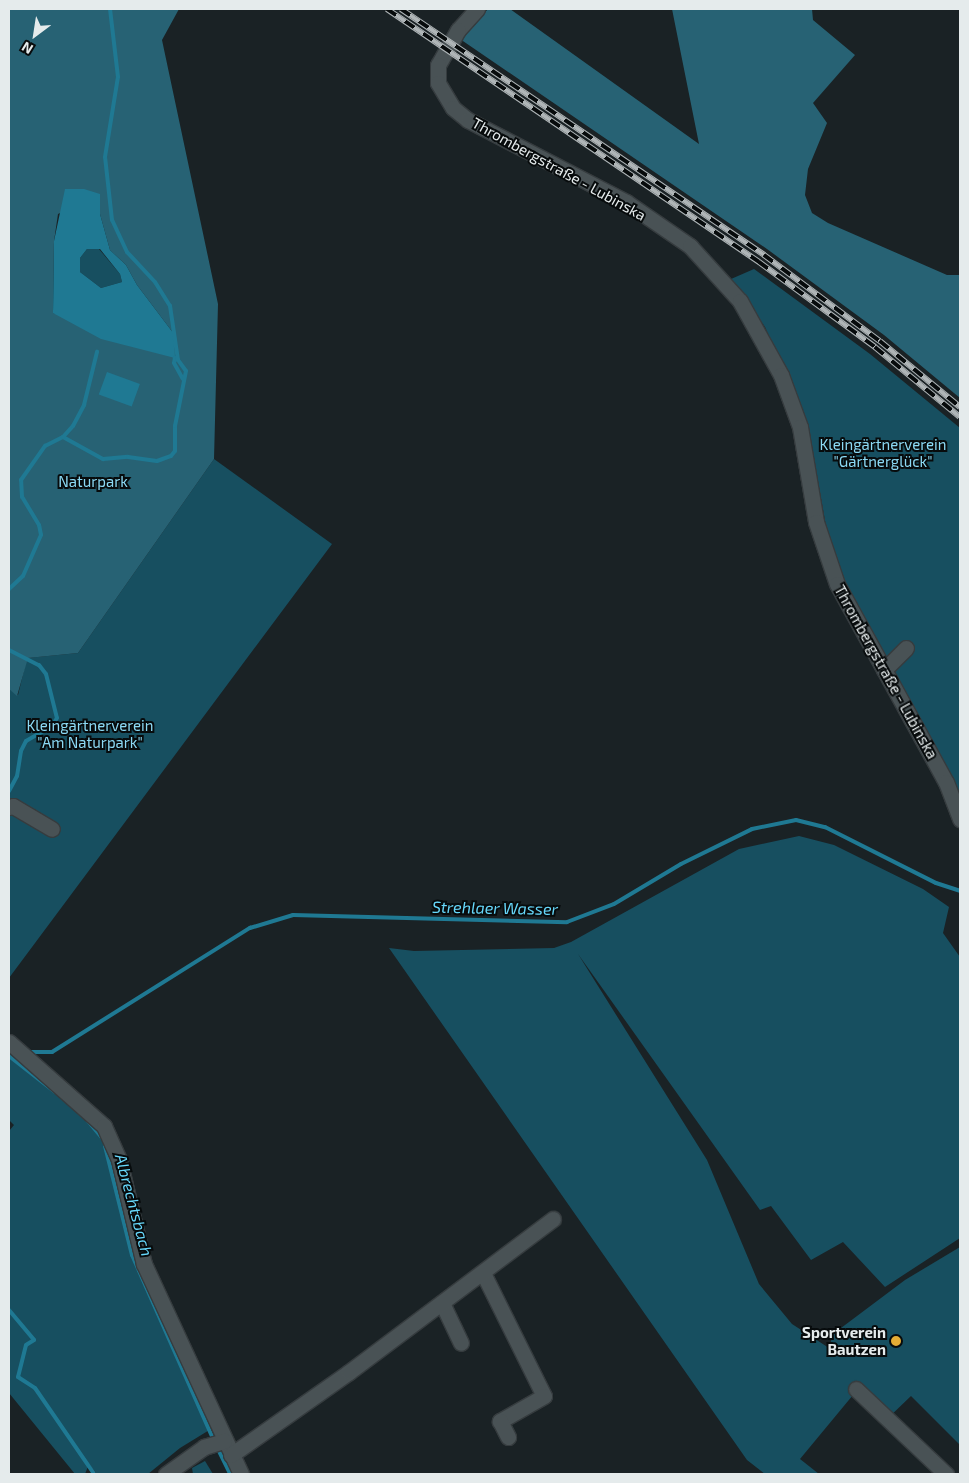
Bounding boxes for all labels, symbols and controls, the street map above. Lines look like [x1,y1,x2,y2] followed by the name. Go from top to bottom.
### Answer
[10,10,60,60] north arrow
[18,38,36,58] text: N
[469,114,649,224] street label: Thrombergstraße - Lubinska
[819,435,947,470] park label: Kleingärtnerverein "Gärtnerglück"
[58,473,128,491] park label: Naturpark
[831,582,941,762] street label: Thrombergstraße - Lubinska
[26,716,154,751] park label: Kleingärtnerverein "Am Naturpark"
[432,897,558,919] water label: Strehlaer Wasser
[111,1152,157,1258] water label: Albrechtsbach
[802,1323,886,1358] place label: Sportverein Bautzen
[890,1335,902,1347] marker: Sportverein Bautzen

